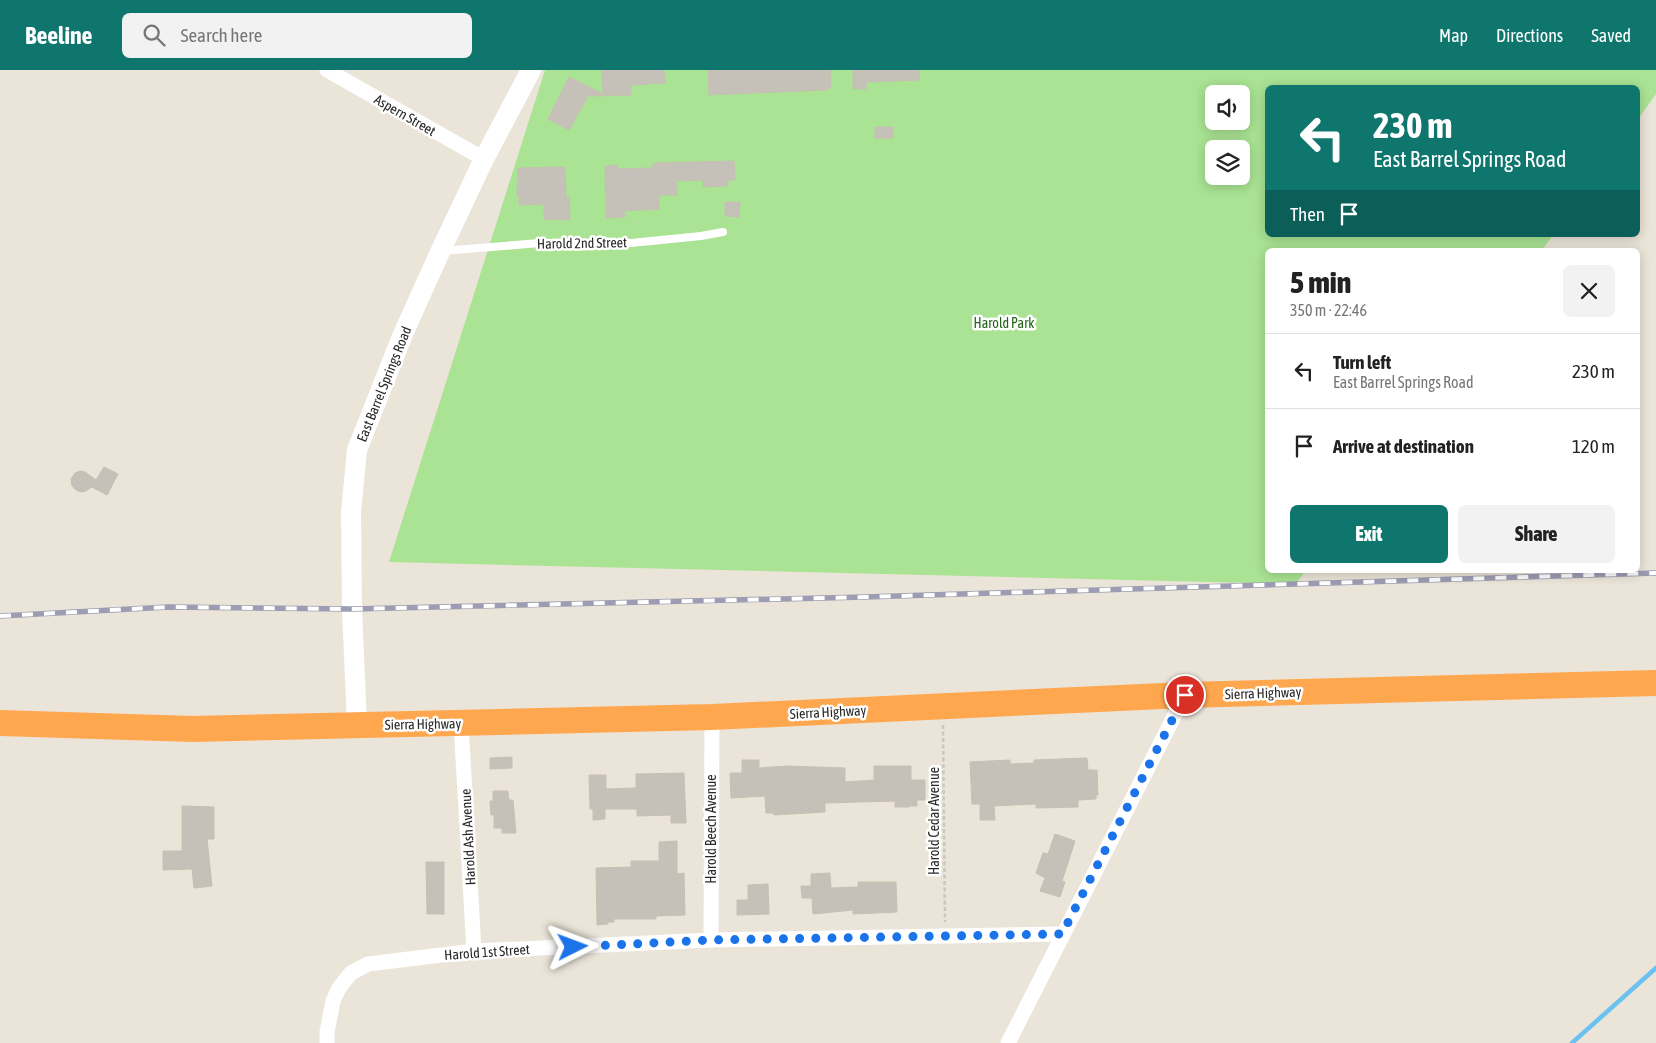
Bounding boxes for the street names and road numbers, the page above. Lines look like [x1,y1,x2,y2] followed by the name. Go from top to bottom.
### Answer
[371,91,439,139] street label: Aspern Street
[537,234,627,252] street label: Harold 2nd Street
[354,324,414,444] street label: East Barrel Springs Road
[1224,684,1302,702] street label: Sierra Highway
[789,702,867,722] street label: Sierra Highway
[385,715,462,733] street label: Sierra Highway
[926,767,942,875] street label: Harold Cedar Avenue
[703,774,719,884] street label: Harold Beech Avenue
[457,788,479,886] street label: Harold Ash Avenue
[444,941,530,963] street label: Harold 1st Street

